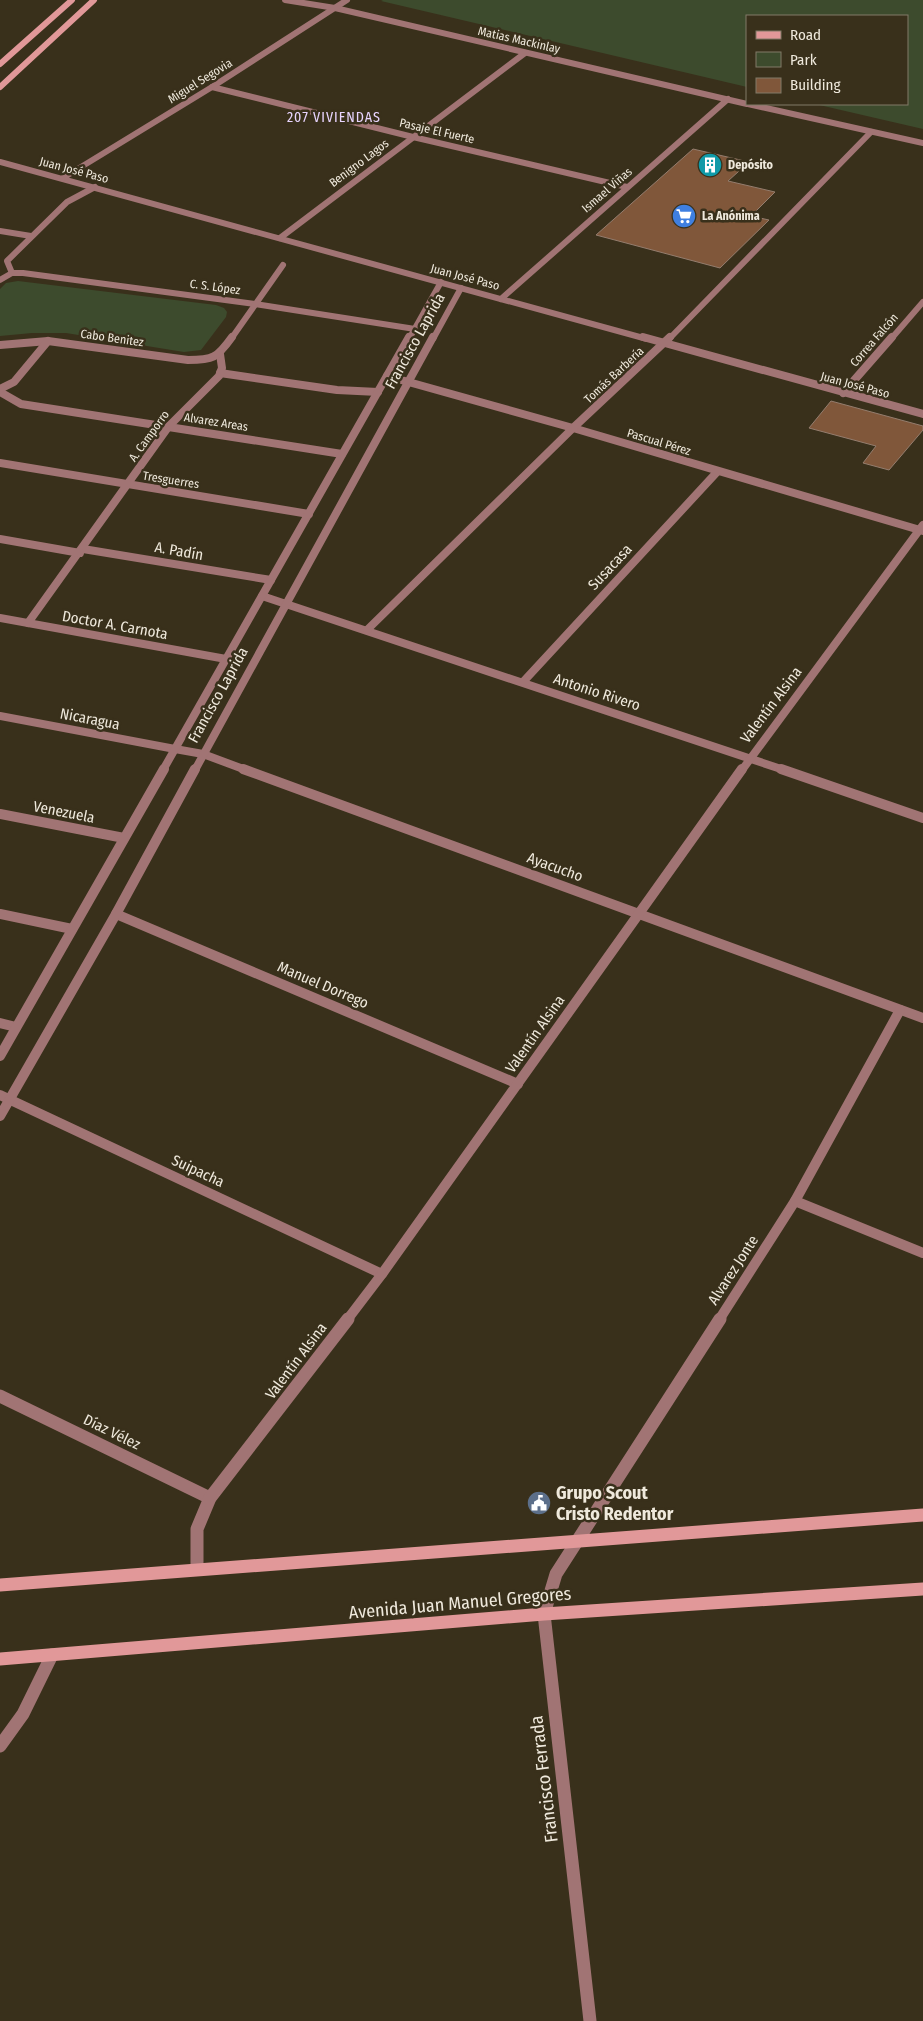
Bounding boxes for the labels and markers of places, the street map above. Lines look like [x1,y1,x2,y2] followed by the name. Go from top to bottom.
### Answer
[697,152,723,178] building icon: Depósito
[728,158,774,172] place label: Depósito
[671,203,697,229] supermarket icon: La Anónima
[702,209,760,223] place label: La Anónima
[556,1482,674,1525] place label: Grupo Scout Cristo Redentor
[526,1490,552,1516] public building icon: Grupo Scout Cristo Redentor

